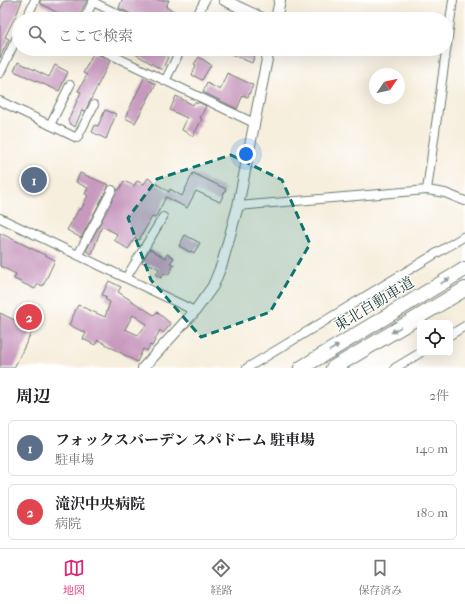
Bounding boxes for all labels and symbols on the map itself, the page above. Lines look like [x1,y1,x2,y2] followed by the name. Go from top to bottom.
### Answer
[369,68,405,104] north arrow
[236,144,256,164] your location
[21,165,47,195] pin: 1
[331,273,417,335] street label: 東北自動車道
[440,277,450,285] one-way arrow
[16,302,42,332] pin: 2
[390,327,402,334] one-way arrow
[329,344,339,352] one-way arrow

